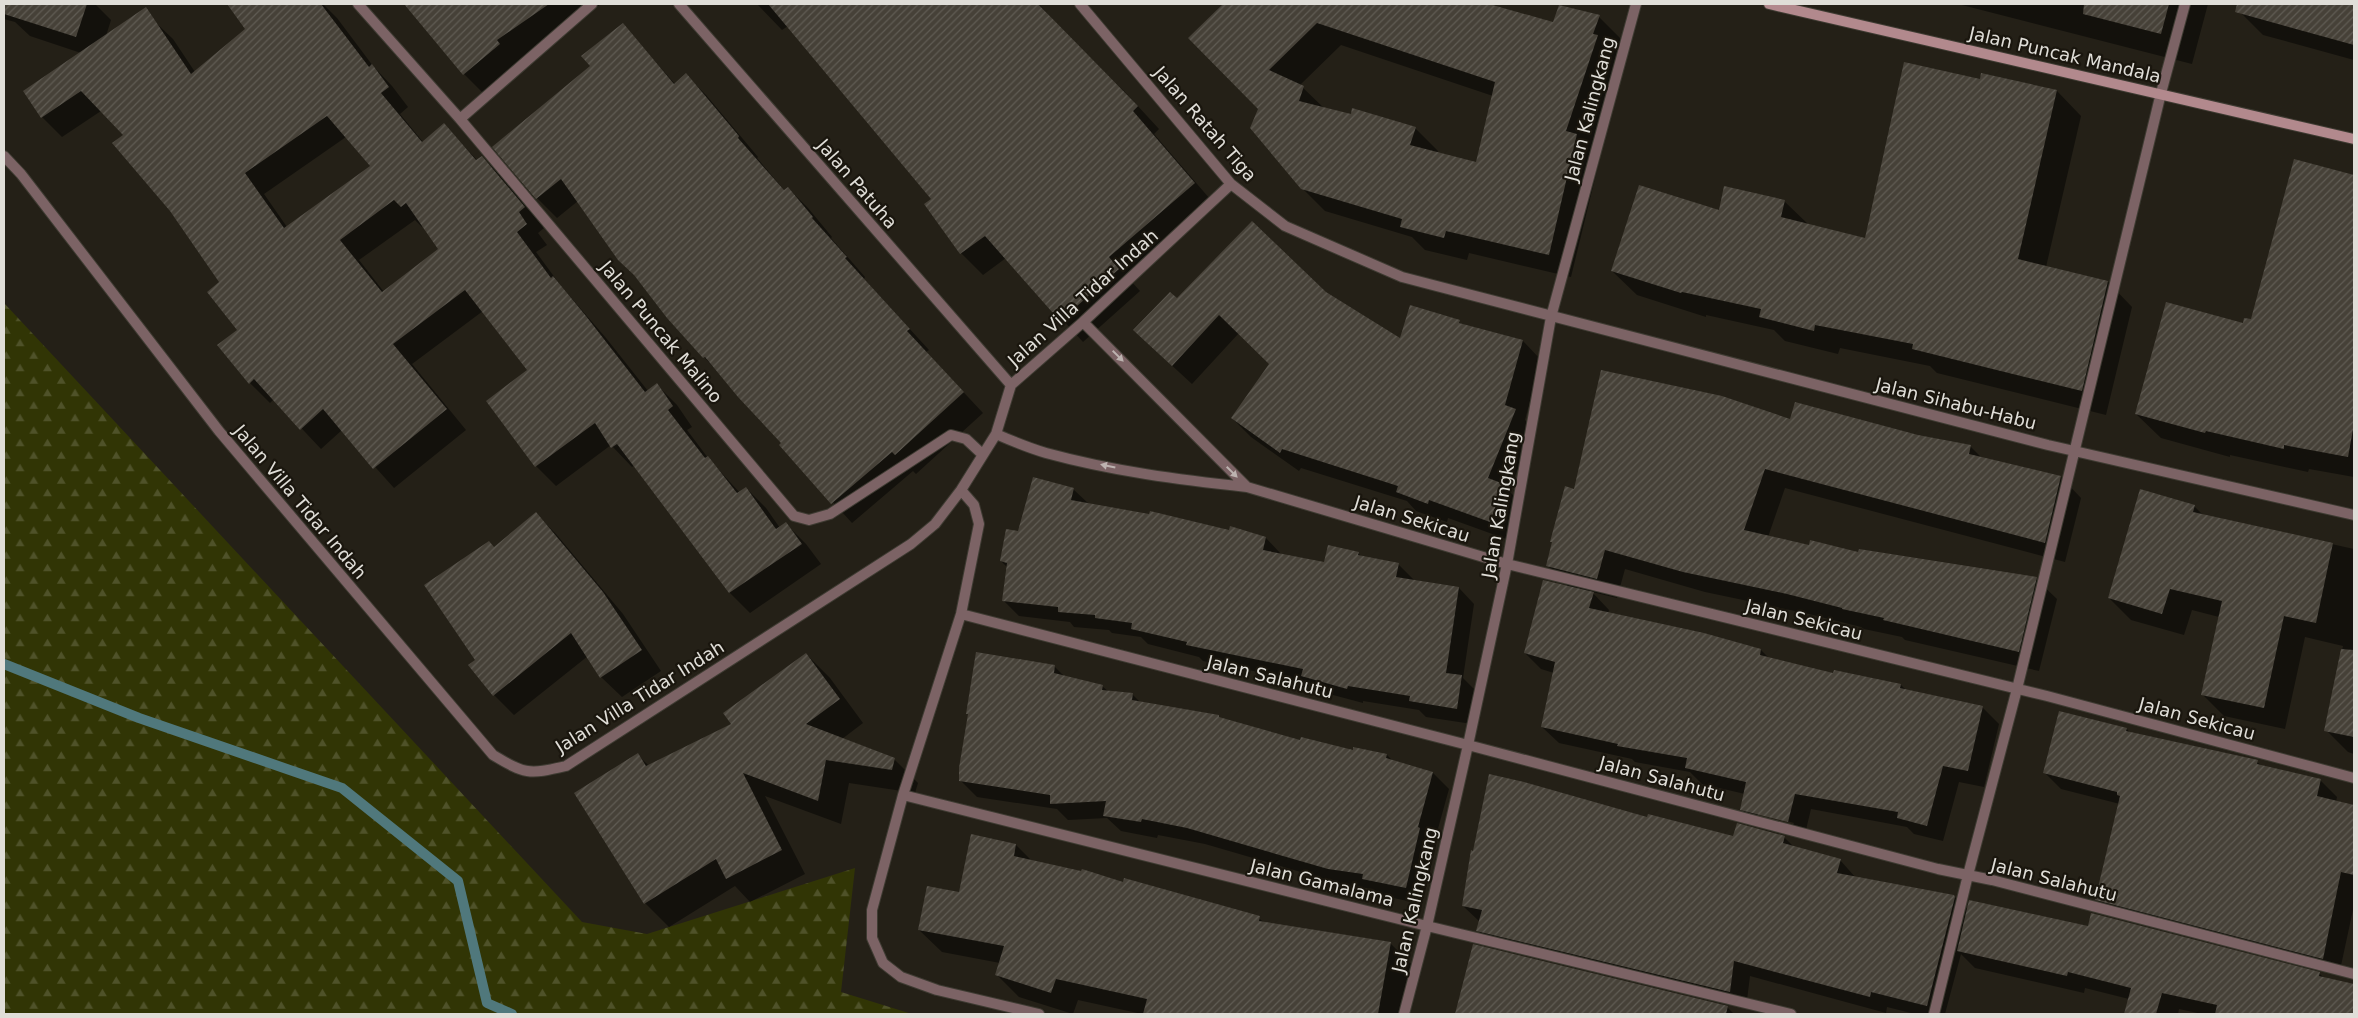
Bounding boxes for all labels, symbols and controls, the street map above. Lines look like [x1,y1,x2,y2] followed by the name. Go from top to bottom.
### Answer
[1966,22,2163,87] street label: Jalan Puncak Mandala
[1560,34,1619,184] street label: Jalan Kalingkang
[1149,61,1261,186] street label: Jalan Ratah Tiga
[812,134,902,233] street label: Jalan Patuha
[1003,225,1162,371] street label: Jalan Villa Tidar Indah
[595,256,727,407] street label: Jalan Puncak Malino
[1111,350,1123,362] one-way arrow
[1873,373,2039,434] street label: Jalan Sihabu-Habu
[229,420,371,583] street label: Jalan Villa Tidar Indah
[1477,430,1524,581] street label: Jalan Kalingkang
[1101,462,1116,470] one-way arrow
[1226,465,1238,477] one-way arrow
[1351,491,1472,546] street label: Jalan Sekicau
[1743,595,1865,644] street label: Jalan Sekicau
[551,636,728,758] street label: Jalan Villa Tidar Indah
[1204,650,1335,702] street label: Jalan Salahutu
[2136,693,2258,744] street label: Jalan Sekicau
[1596,751,1727,805] street label: Jalan Salahutu
[1387,825,1441,976] street label: Jalan Kalingkang
[1988,853,2119,905] street label: Jalan Salahutu
[1247,854,1396,911] street label: Jalan Gamalama

